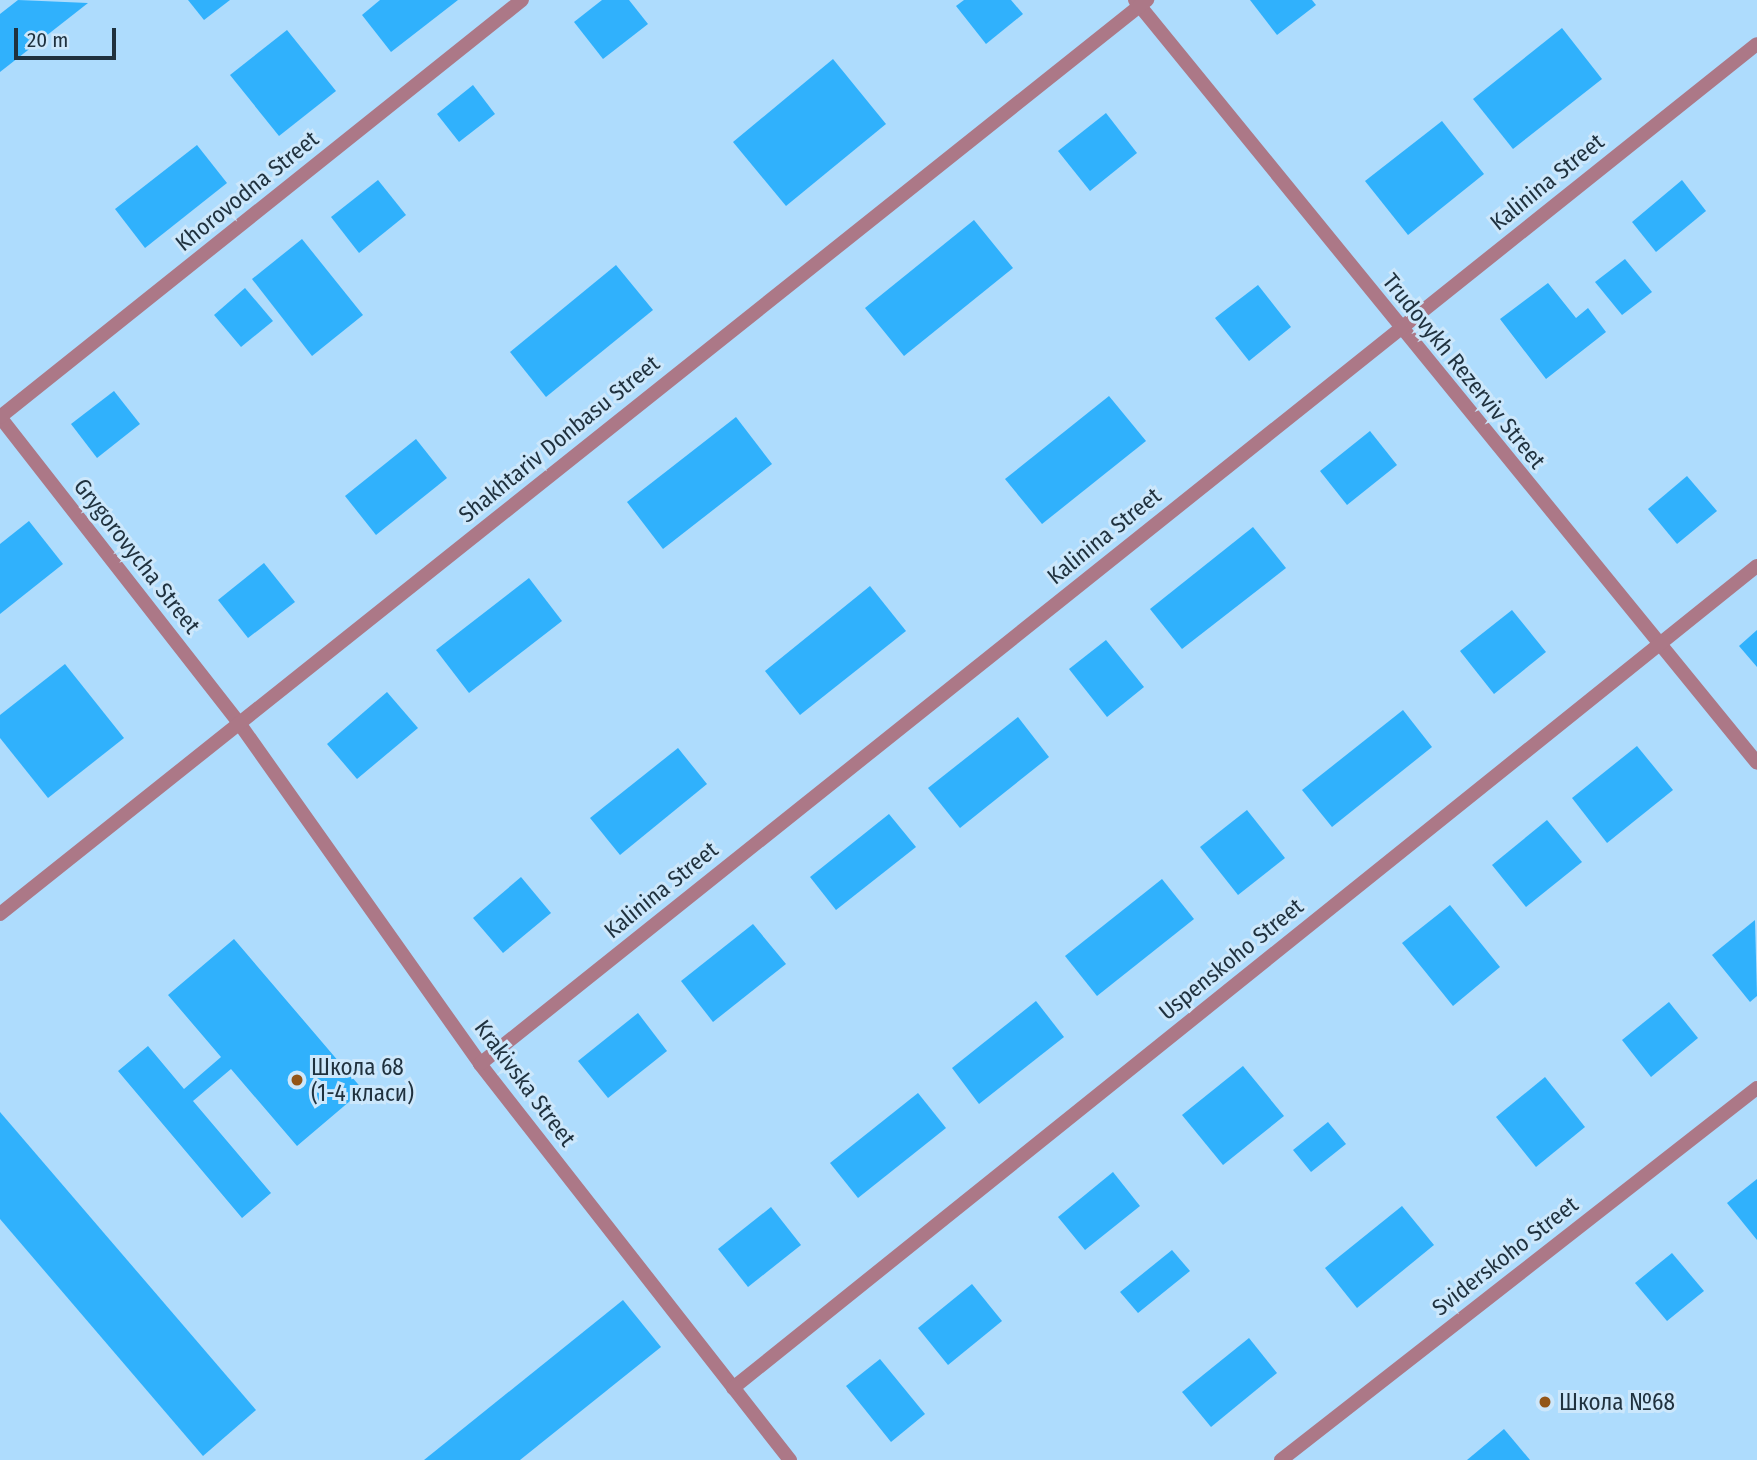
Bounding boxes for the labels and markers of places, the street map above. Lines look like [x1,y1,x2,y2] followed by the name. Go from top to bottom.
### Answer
[311,1053,414,1107] place label: Школа 68 (1-4 класи)
[289,1072,305,1088] marker: Школа 68 (1-4 класи)
[1559,1388,1675,1416] place label: Школа №68
[1537,1394,1553,1410] marker: Школа №68

